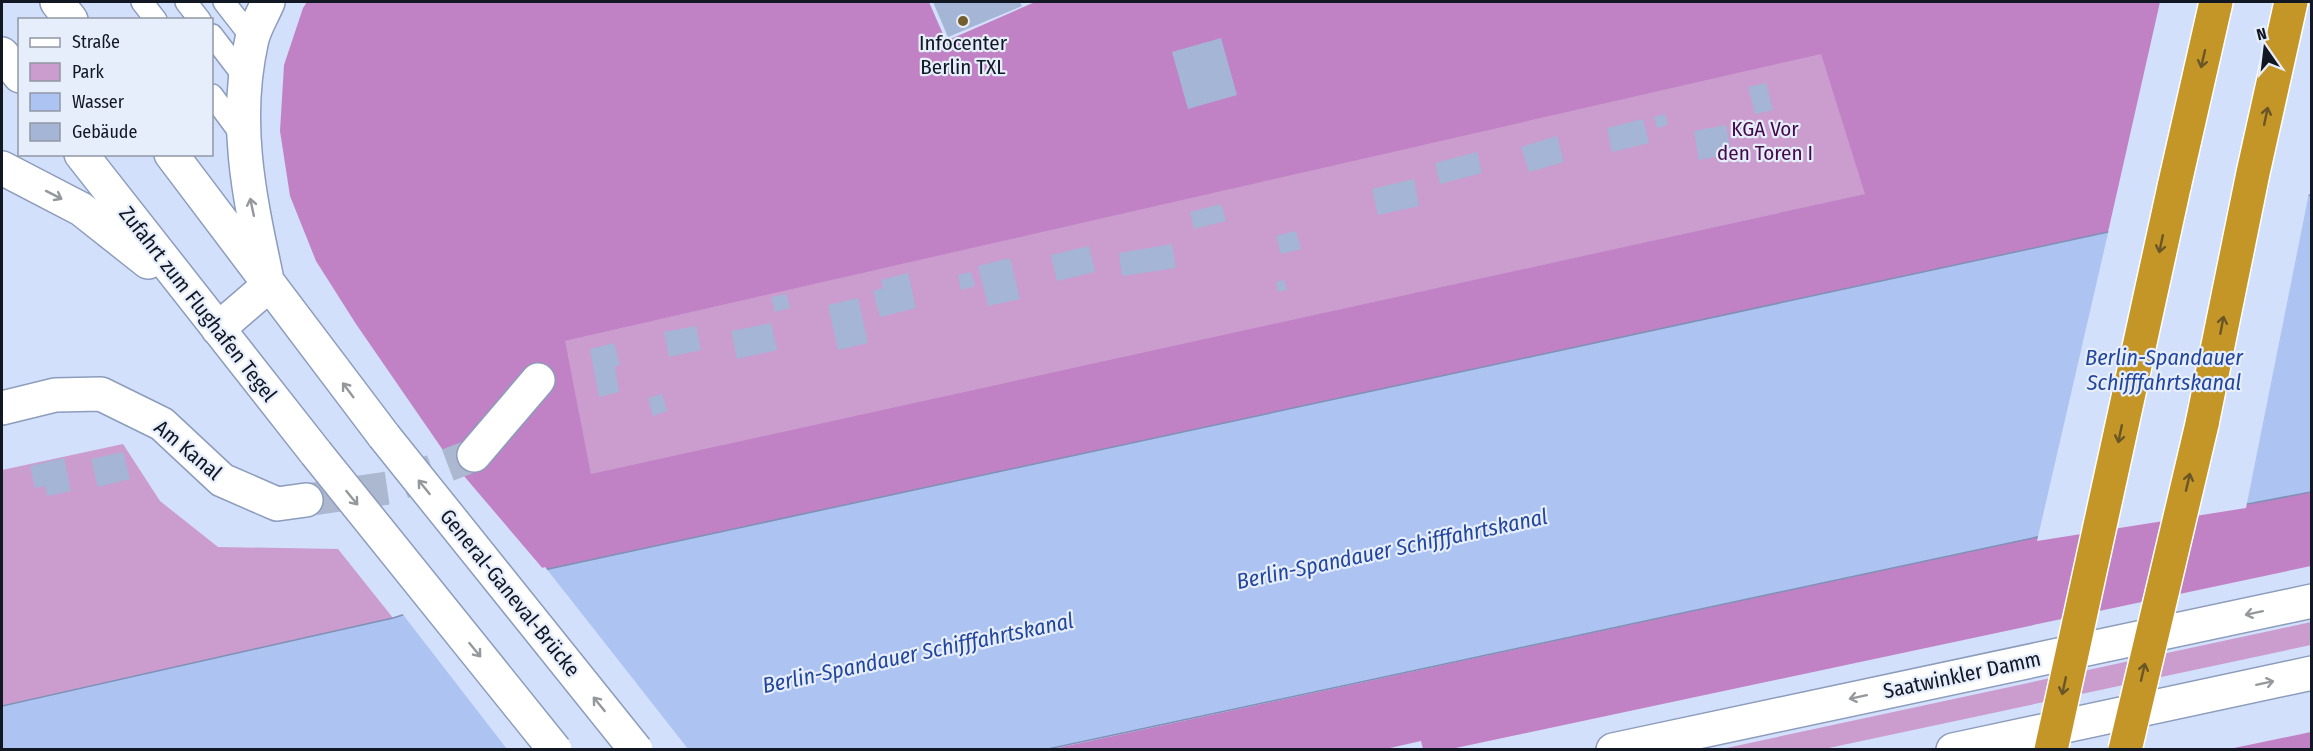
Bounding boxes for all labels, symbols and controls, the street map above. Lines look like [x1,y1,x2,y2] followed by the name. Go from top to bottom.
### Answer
[956,14,970,28] marker: Infocenter Berlin TXL
[18,18,213,156] legend
[2235,18,2295,78] north arrow
[2255,24,2268,44] text: N
[919,30,1008,80] place label: Infocenter Berlin TXL
[72,31,120,53] text: Straße
[2196,49,2208,68] one-way arrow
[72,61,105,83] text: Park
[72,91,125,113] text: Wasser
[2260,106,2272,125] one-way arrow
[1717,116,1813,166] park label: KGA Vor den Toren I
[72,121,138,143] text: Gebäude
[44,190,62,201] one-way arrow
[246,198,257,218] one-way arrow
[114,201,283,407] street label: Zufahrt zum Flughafen Tegel
[2155,234,2167,253] one-way arrow
[2217,316,2228,336] one-way arrow
[2085,344,2244,396] water label: Berlin-Spandauer Schifffahrtskanal
[342,382,354,398] one-way arrow
[149,414,227,486] street label: Am Kanal
[2113,425,2125,444] one-way arrow
[2183,473,2194,493] one-way arrow
[418,479,431,495] one-way arrow
[346,490,359,506] one-way arrow
[1234,503,1550,595] water label: Berlin-Spandauer Schifffahrtskanal
[434,504,586,682] street label: General-Ganeval-Brücke
[760,607,1076,699] water label: Berlin-Spandauer Schifffahrtskanal
[2245,608,2265,619] one-way arrow
[468,642,481,658] one-way arrow
[1881,646,2043,704] street label: Saatwinkler Damm
[2137,663,2149,682] one-way arrow
[2058,677,2070,696] one-way arrow
[2254,677,2274,688] one-way arrow
[1849,692,1868,704] one-way arrow
[593,696,606,712] one-way arrow

